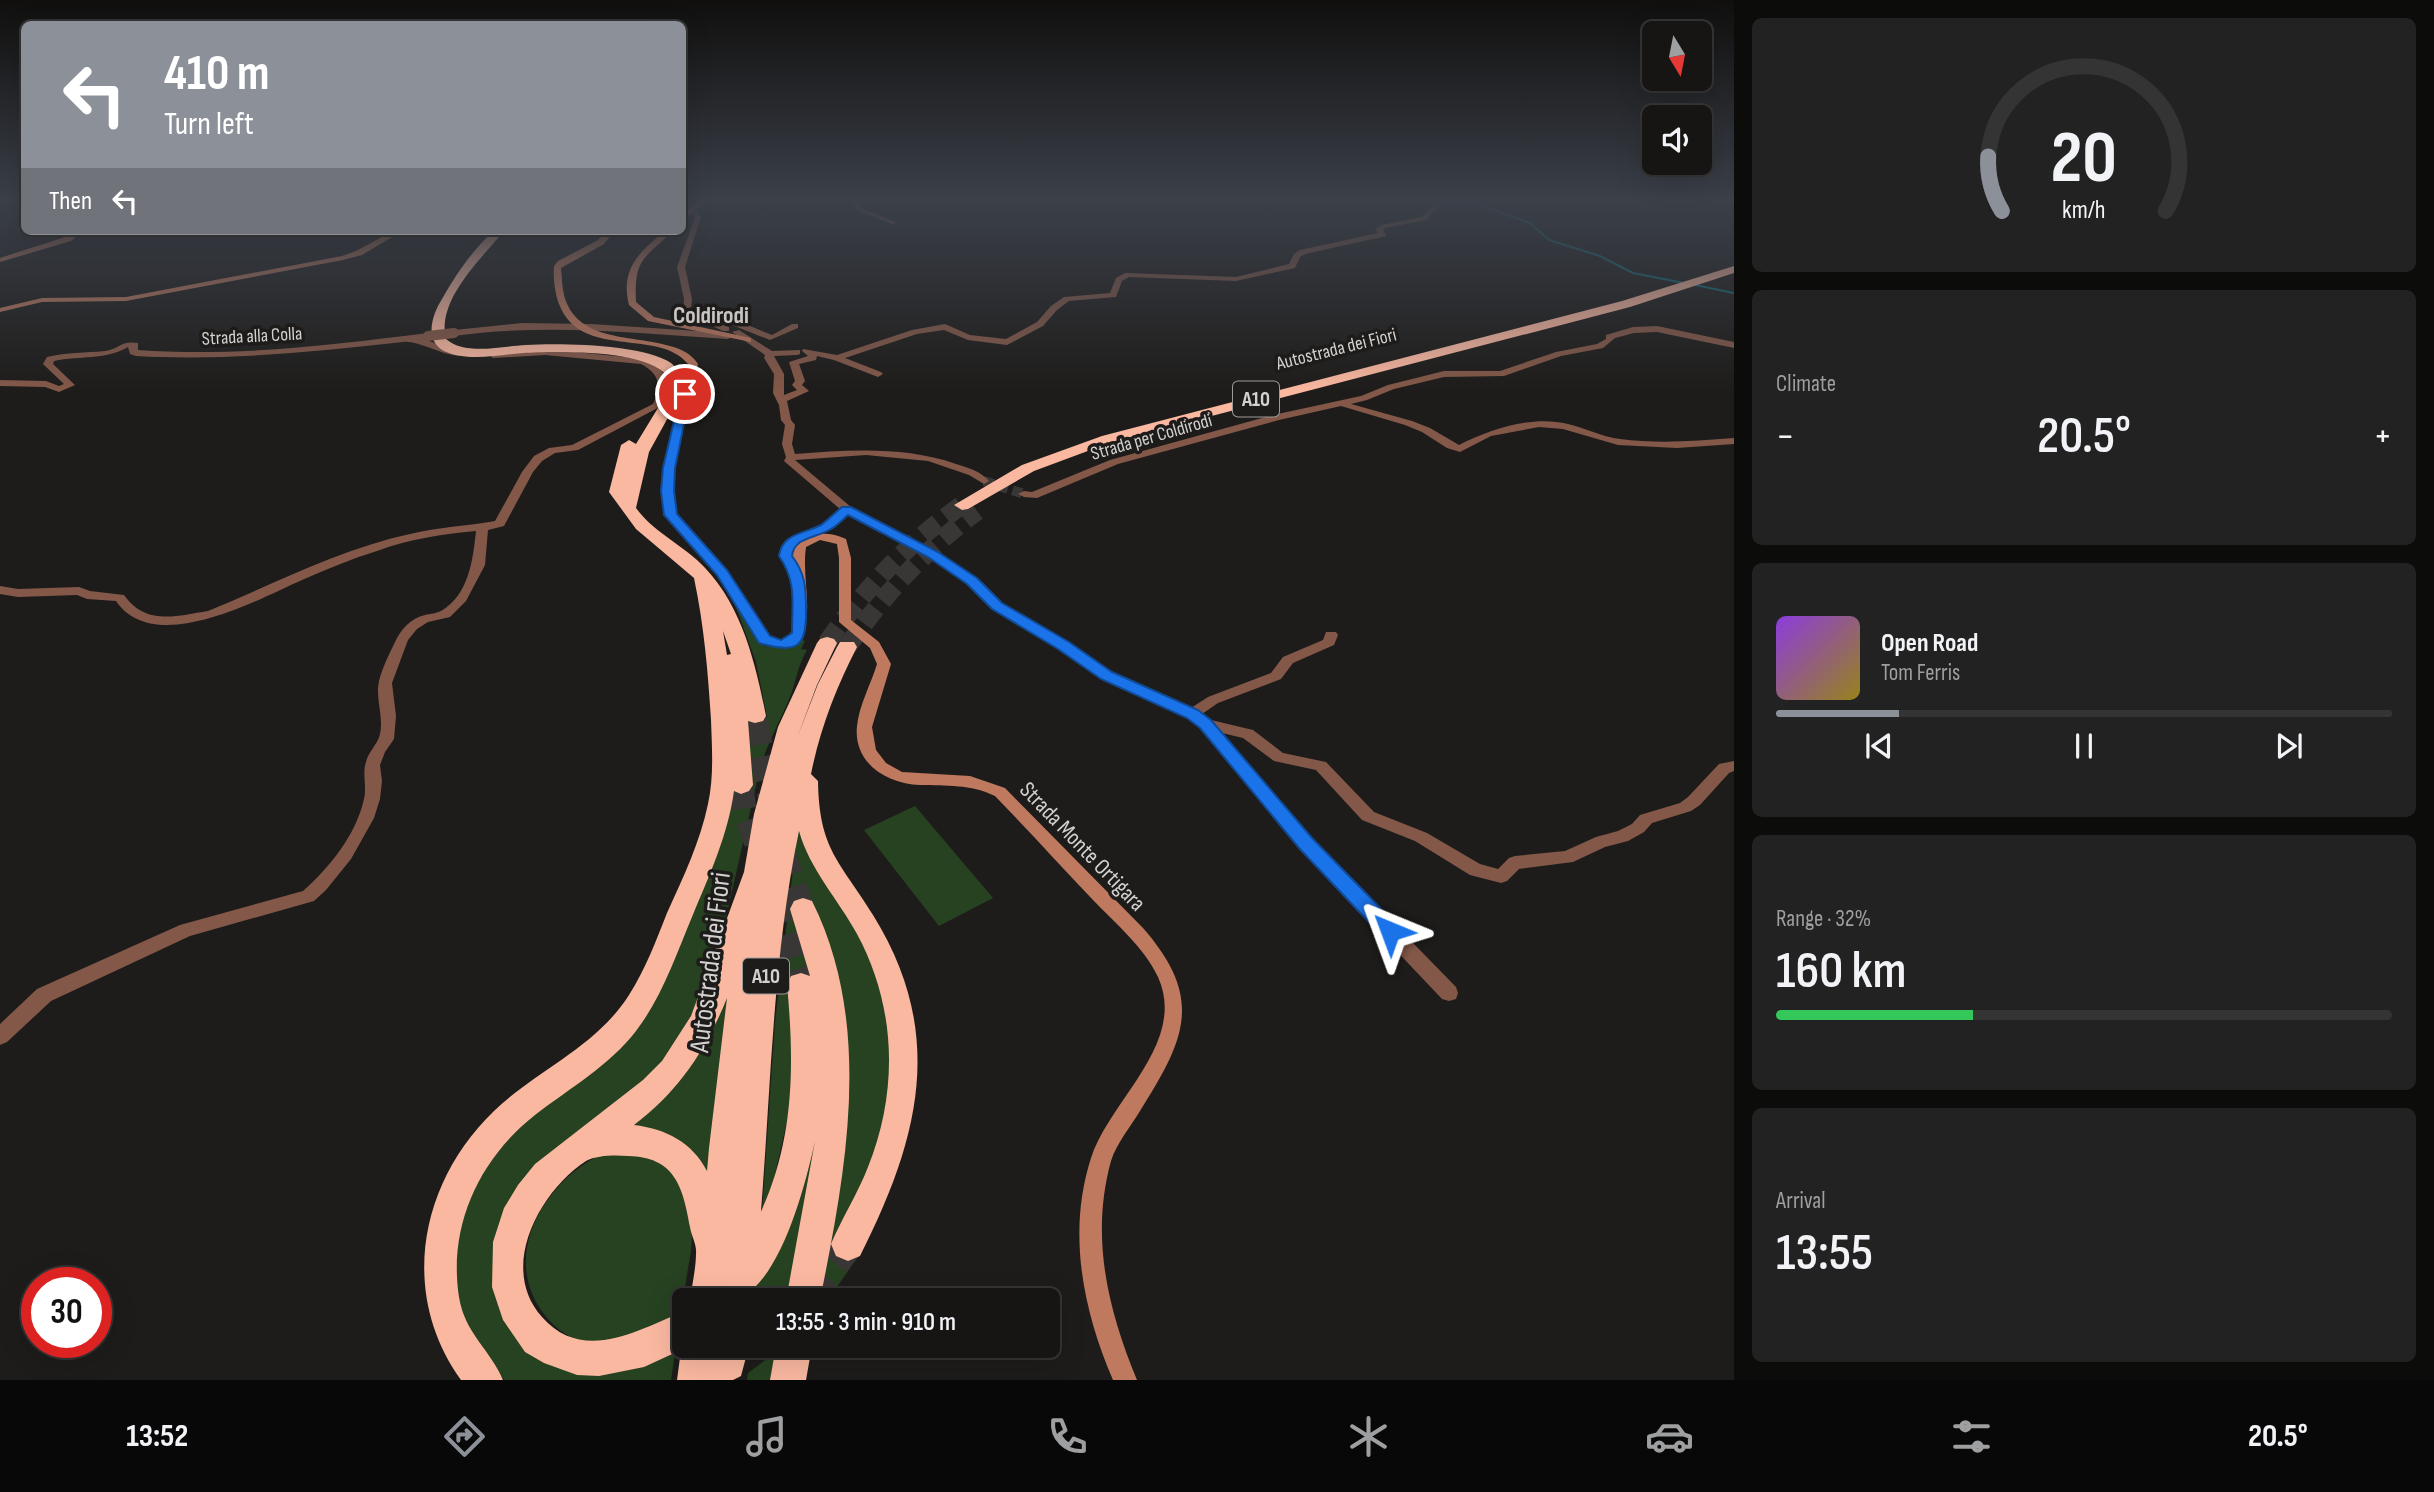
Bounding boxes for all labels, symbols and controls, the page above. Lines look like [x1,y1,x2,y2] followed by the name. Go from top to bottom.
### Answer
[1642,21,1712,91] north arrow
[1642,21,1712,175] map controls
[164,45,270,104] text: 410 m
[49,49,140,140] icon: left
[164,105,254,144] text: Turn left
[1642,105,1712,175] button: sound
[2051,116,2117,204] text: 20
[106,182,144,220] icon: left
[49,186,92,217] text: Then
[2062,195,2106,226] text: km/h
[673,301,749,330] district label: Coldirodi
[201,322,303,351] street label: Strada alla Colla
[1273,323,1399,376] street label: Autostrada dei Fiori
[655,364,715,424] pin
[1776,370,1836,398] text: Climate
[666,375,704,413] icon: arrive
[1233,382,1279,416] road number: A10
[2037,405,2131,468] text: 20.5°
[1088,409,1215,466] street label: Strada per Coldirodi
[1776,414,1795,459] text: −
[2373,414,2392,459] text: +
[1881,628,1978,659] text: Open Road
[1881,659,1960,687] text: Tom Ferris
[1860,727,1898,765] icon: previous
[2065,727,2103,765] icon: pause
[2270,727,2308,765] icon: next
[1013,776,1151,917] street label: Strada Monte Ortigara
[683,870,738,1055] street label: Autostrada dei Fiori
[1353,894,1427,968] position arrow
[1776,905,1871,933] text: Range · 32%
[1776,940,1907,1003] text: 160 km
[743,958,789,993] road number: A10
[1776,1187,1825,1215] text: Arrival
[1776,1222,1873,1285] text: 13:55
[21,1267,112,1358] speed limit sign: 30
[776,1307,956,1338] text: 13:55 · 3 min · 910 m
[440,1412,489,1461] icon: directions
[742,1412,791,1461] icon: music
[1043,1412,1092,1461] icon: phone
[1344,1412,1393,1461] icon: climate
[1645,1412,1694,1461] icon: car
[1947,1412,1996,1461] icon: filters
[126,1417,188,1456] text: 13:52
[2248,1417,2308,1456] text: 20.5°

